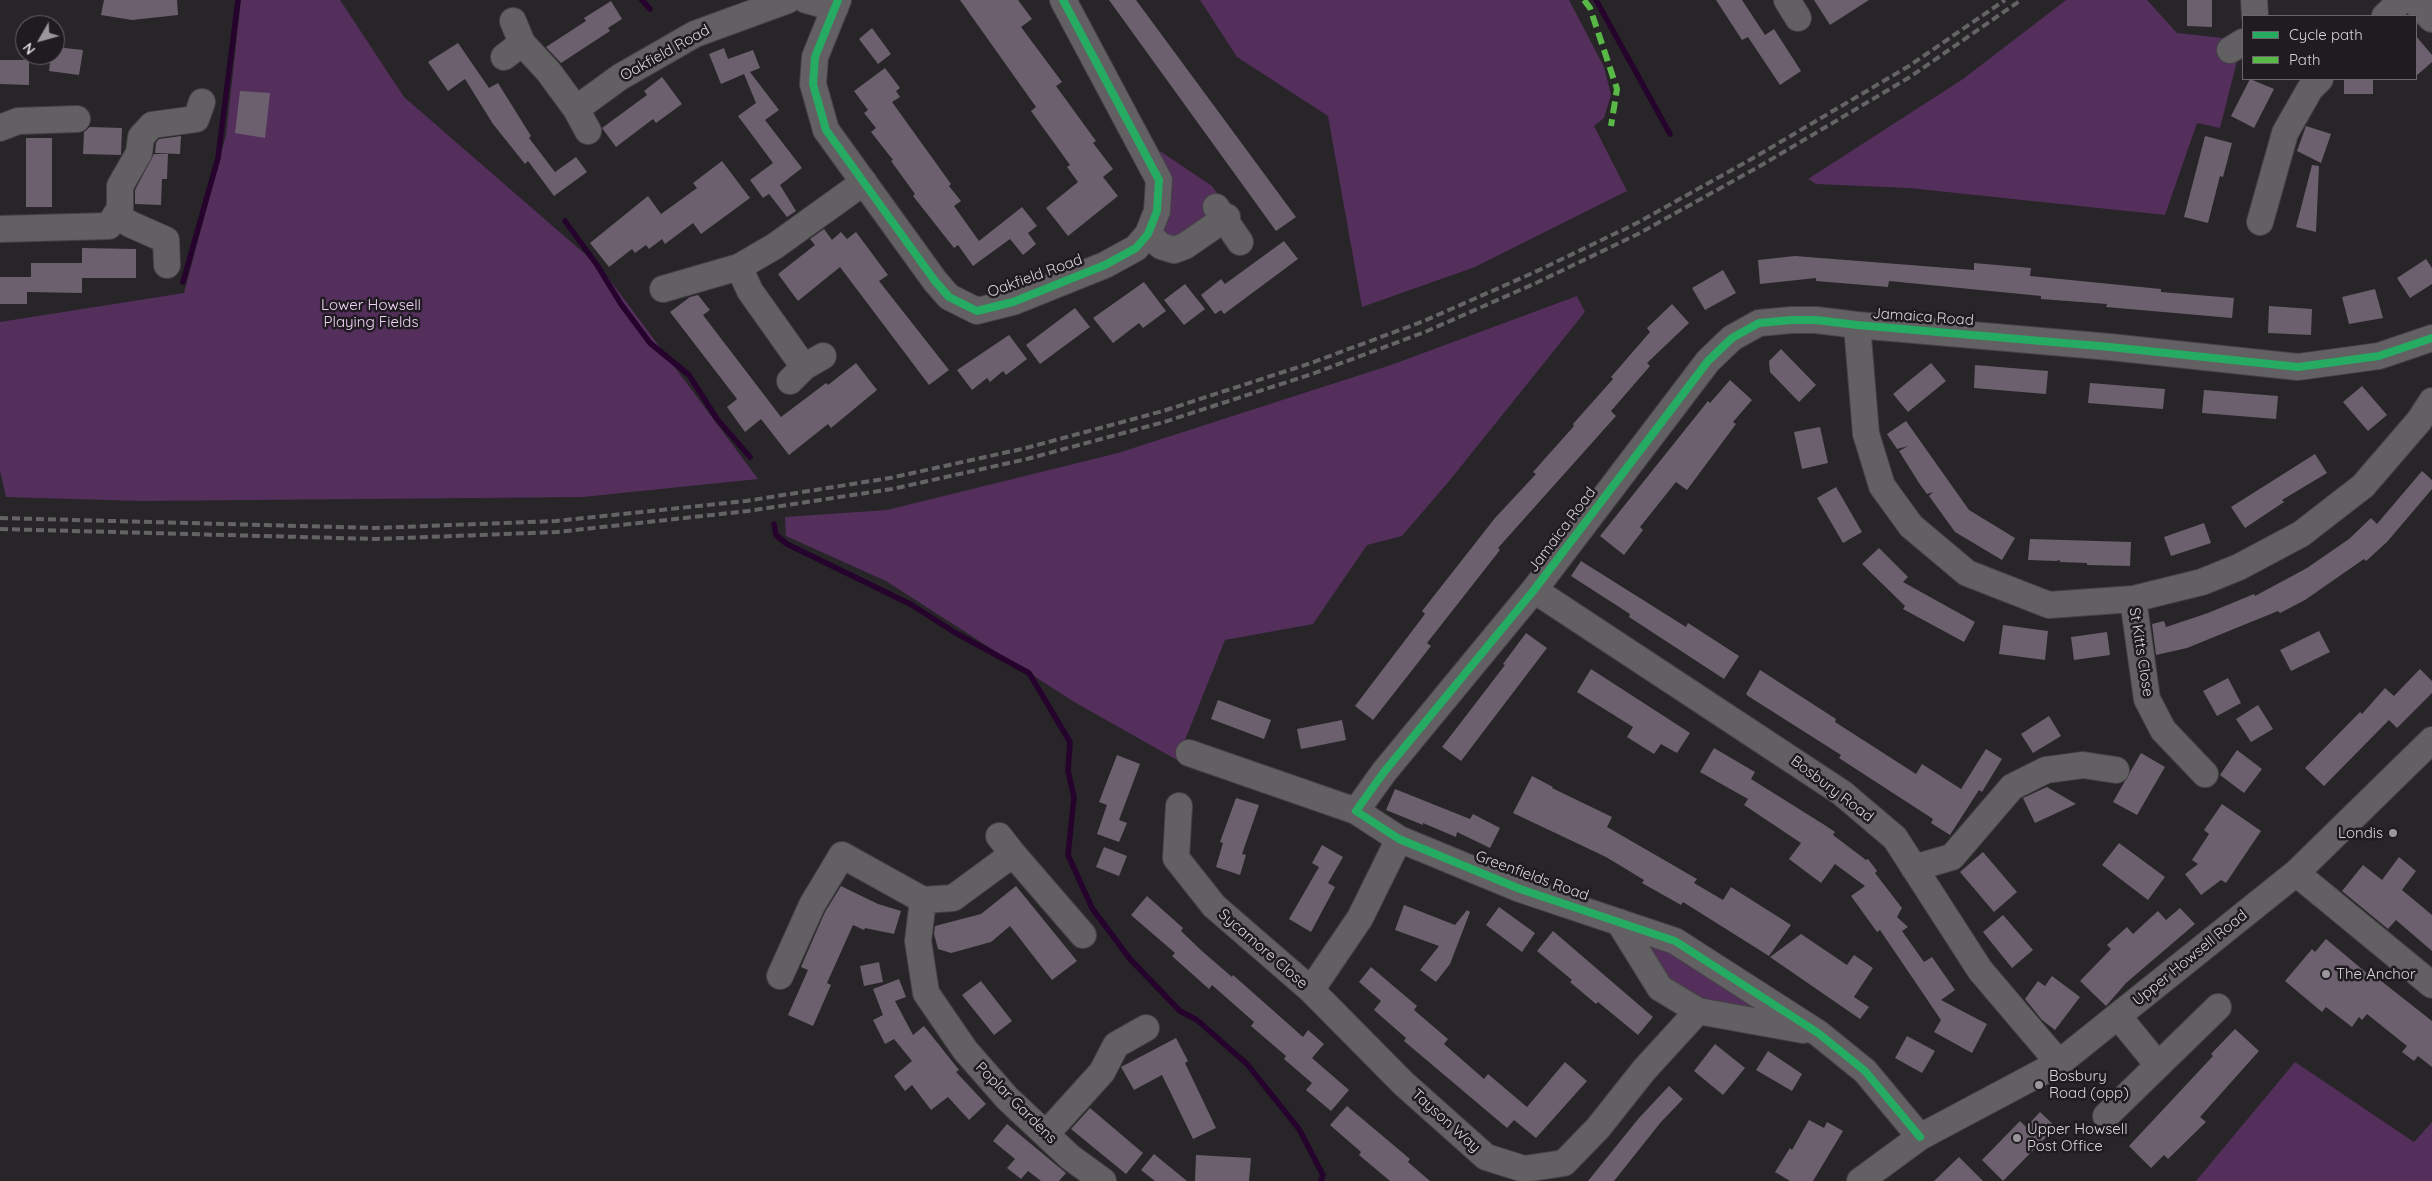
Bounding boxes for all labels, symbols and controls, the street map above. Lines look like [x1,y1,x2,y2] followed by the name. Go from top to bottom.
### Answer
[15,15,65,65] north arrow
[2242,15,2417,80] legend
[617,21,713,85] street label: Oakfield Road
[2289,25,2363,44] text: Cycle path
[19,39,39,58] text: N
[2289,50,2321,69] text: Path
[985,251,1085,301] street label: Oakfield Road
[321,296,421,331] park label: Lower Howsell Playing Fields
[1872,304,1974,330] street label: Jamaica Road
[1524,484,1600,576] street label: Jamaica Road
[2125,606,2157,698] street label: St Kitts Close
[1787,752,1877,826] street label: Bosbury Road
[2338,824,2383,842] place label: Londis
[2387,827,2399,839] marker: Londis
[1473,847,1591,905] street label: Greenfields Road
[1215,905,1311,993] street label: Sycamore Close
[2129,906,2251,1010] street label: Upper Howsell Road
[2336,965,2416,983] place label: The Anchor
[2320,968,2332,980] marker: The Anchor
[972,1059,1060,1147] street label: Poplar Gardens
[2049,1067,2129,1102] place label: Bosbury Road (opp)
[2033,1079,2045,1091] marker: Bosbury Road (opp)
[1408,1086,1484,1156] street label: Tayson Way
[2027,1120,2128,1155] place label: Upper Howsell Post Office
[2011,1132,2023,1144] marker: Upper Howsell Post Office

